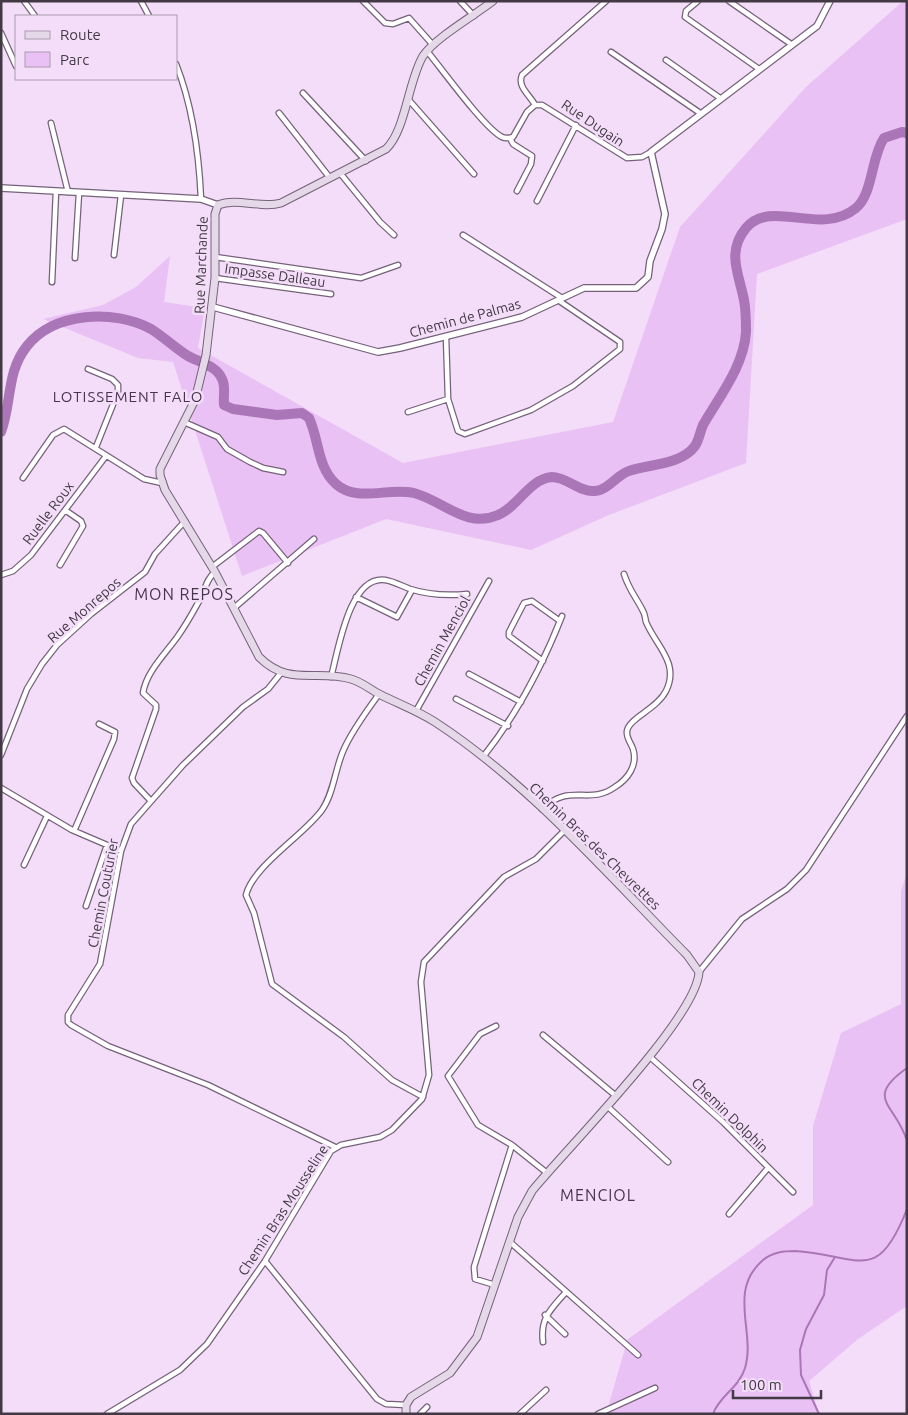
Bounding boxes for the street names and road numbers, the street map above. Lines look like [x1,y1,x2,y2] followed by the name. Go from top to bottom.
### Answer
[559,96,627,150] street label: Rue Dugain
[191,216,211,314] street label: Rue Marchande
[224,260,326,290] street label: Impasse Dalleau
[408,295,522,341] street label: Chemin de Palmas
[19,478,77,548] street label: Ruelle Roux
[44,574,124,646] street label: Rue Monrepos
[411,593,474,689] street label: Chemin Menciol
[526,779,664,913] street label: Chemin Bras des Chevrettes
[85,836,122,949] street label: Chemin Couturier
[688,1074,772,1156] street label: Chemin Dolphin
[235,1142,331,1278] street label: Chemin Bras Mousseline

